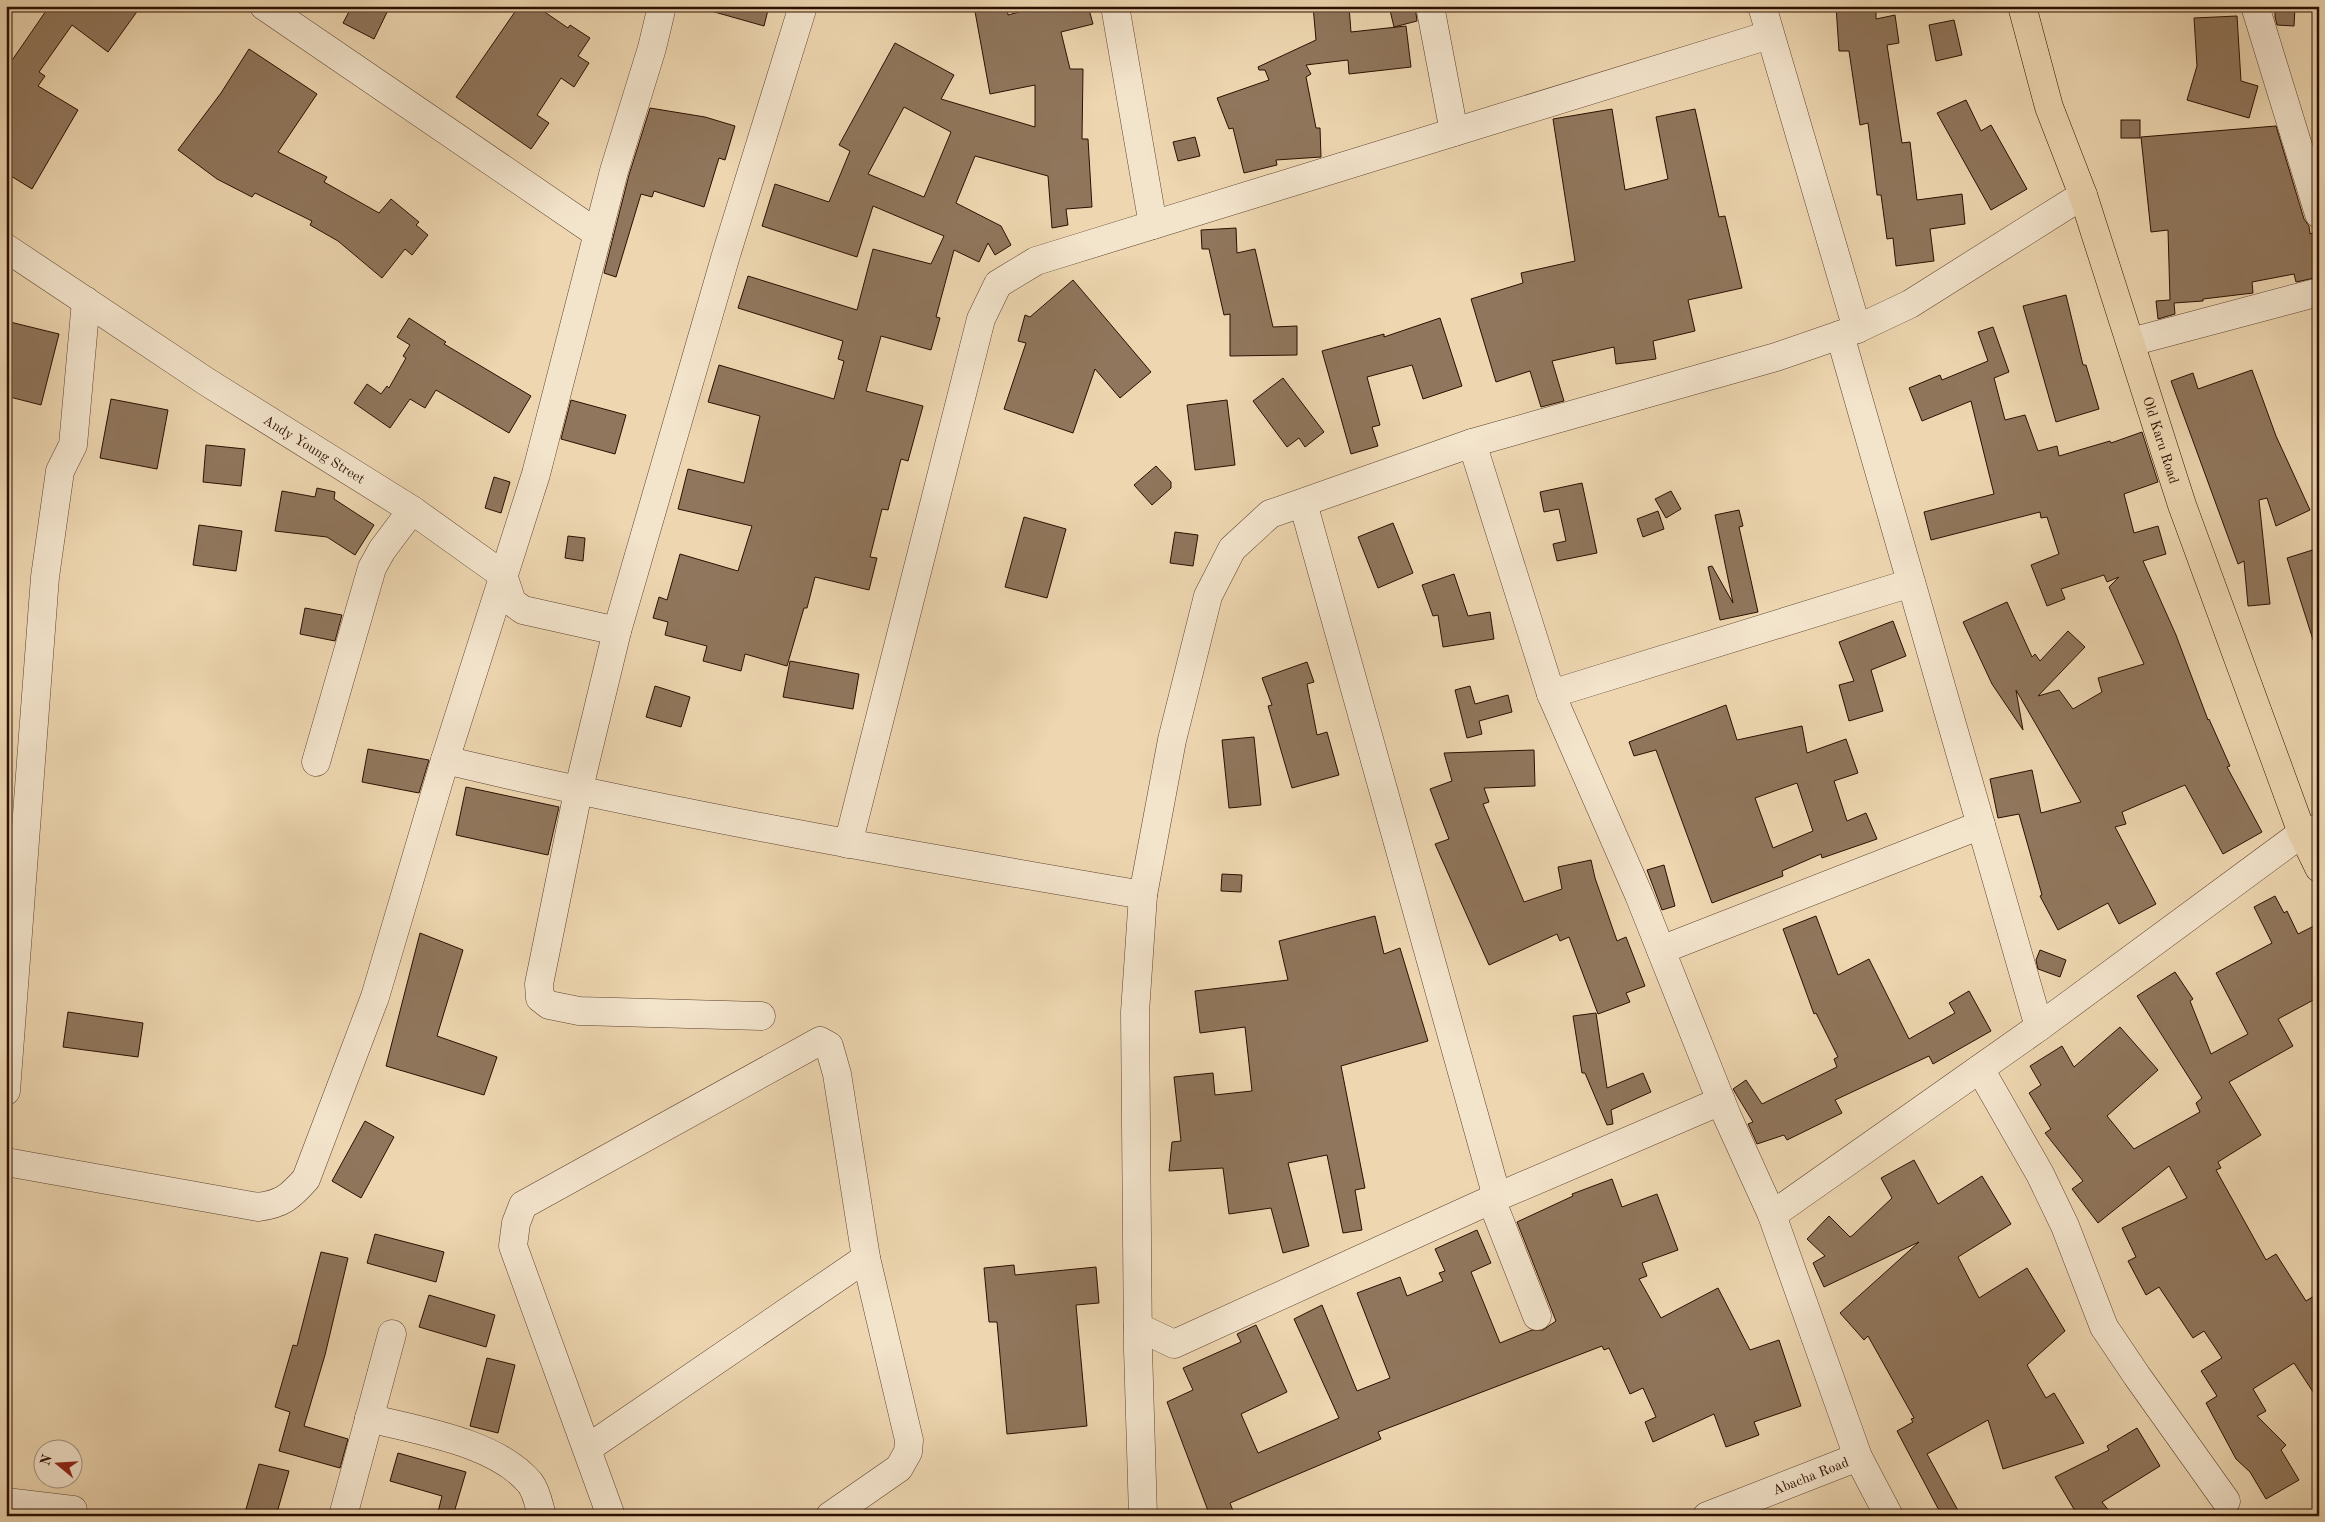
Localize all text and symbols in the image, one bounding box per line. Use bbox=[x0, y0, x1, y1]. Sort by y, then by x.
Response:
street label: Old Karu Road bbox=[2140, 395, 2181, 486]
street label: Andy Young Street bbox=[260, 413, 367, 487]
north arrow bbox=[32, 1440, 82, 1490]
text: N bbox=[38, 1453, 55, 1468]
street label: Abacha Road bbox=[1771, 1455, 1851, 1498]

